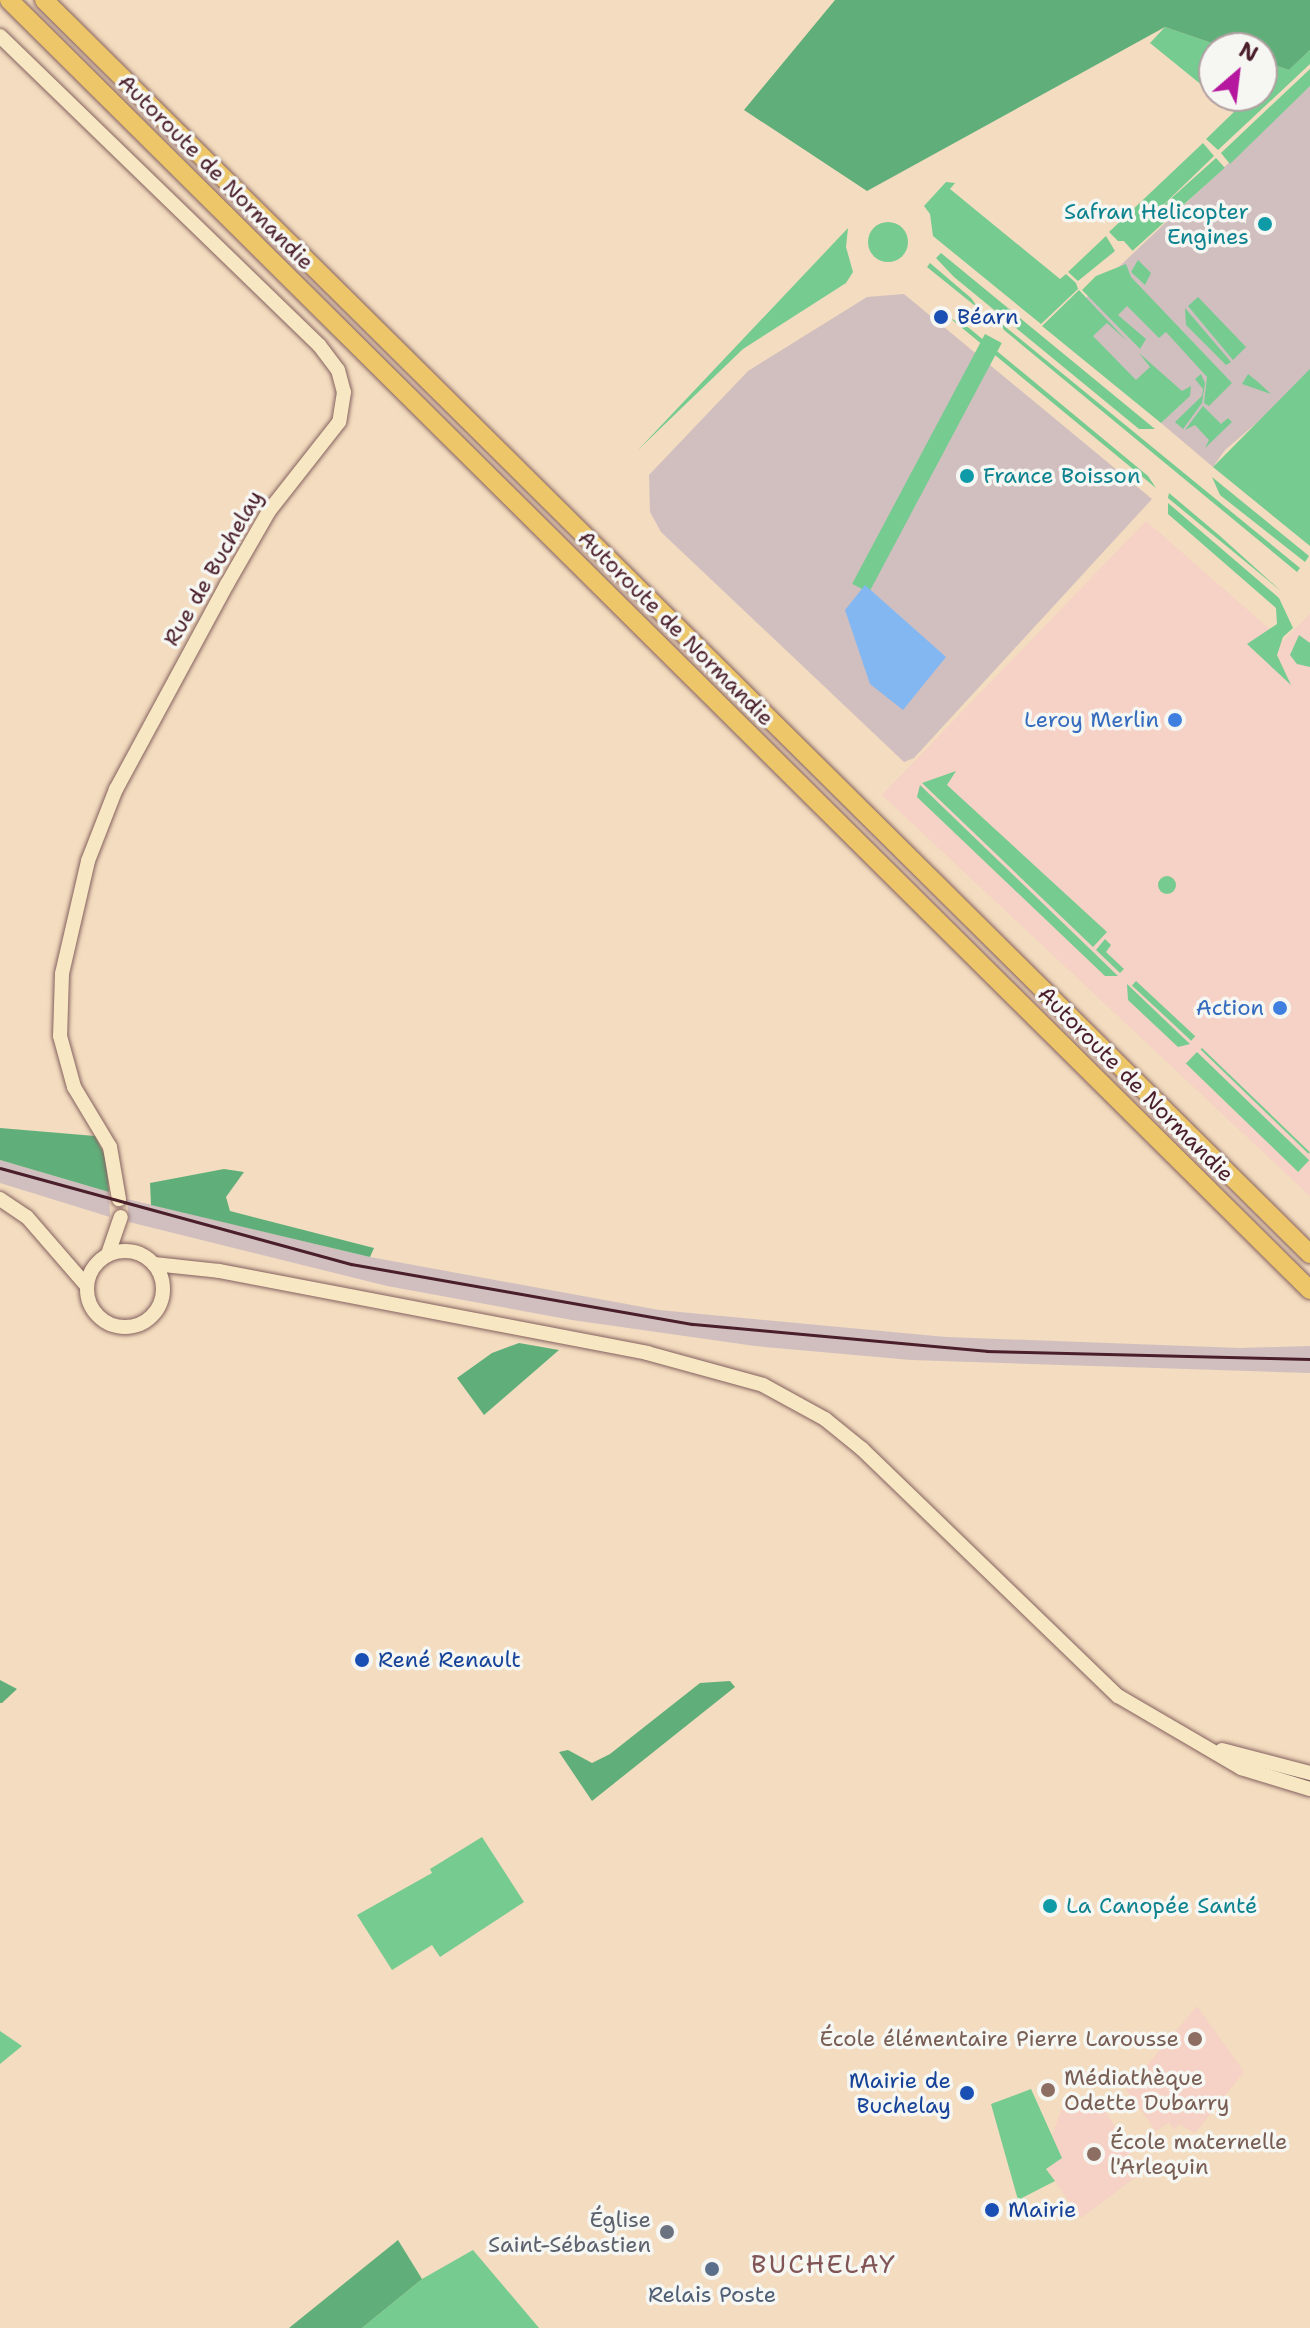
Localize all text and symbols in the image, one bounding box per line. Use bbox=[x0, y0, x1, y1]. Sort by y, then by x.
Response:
north arrow bbox=[1198, 32, 1278, 112]
text: N bbox=[1234, 35, 1263, 69]
street label: Autoroute de Normandie bbox=[113, 69, 319, 275]
place label: Safran Helicopter Engines bbox=[1064, 198, 1249, 250]
marker: Safran Helicopter Engines bbox=[1256, 215, 1274, 233]
place label: Béarn bbox=[957, 304, 1018, 330]
marker: Béarn bbox=[932, 308, 950, 326]
place label: France Boisson bbox=[983, 463, 1140, 489]
marker: France Boisson bbox=[958, 467, 976, 485]
street label: Rue de Buchelay bbox=[158, 486, 268, 650]
street label: Autoroute de Normandie bbox=[573, 525, 779, 731]
place label: Leroy Merlin bbox=[1024, 707, 1159, 733]
marker: Leroy Merlin bbox=[1166, 711, 1184, 729]
street label: Autoroute de Normandie bbox=[1033, 981, 1239, 1187]
place label: Action bbox=[1196, 995, 1264, 1021]
marker: Action bbox=[1271, 999, 1289, 1017]
place label: René Renault bbox=[378, 1647, 521, 1673]
marker: René Renault bbox=[353, 1651, 371, 1669]
place label: La Canopée Santé bbox=[1066, 1893, 1258, 1919]
marker: La Canopée Santé bbox=[1041, 1897, 1059, 1915]
place label: École élémentaire Pierre Larousse bbox=[820, 2026, 1179, 2052]
marker: École élémentaire Pierre Larousse bbox=[1186, 2030, 1204, 2048]
place label: Médiathèque Odette Dubarry bbox=[1064, 2064, 1229, 2116]
place label: Mairie de Buchelay bbox=[849, 2067, 951, 2118]
marker: Médiathèque Odette Dubarry bbox=[1039, 2081, 1057, 2099]
marker: Mairie de Buchelay bbox=[958, 2084, 976, 2102]
place label: École maternelle l'Arlequin bbox=[1110, 2128, 1288, 2180]
marker: École maternelle l'Arlequin bbox=[1085, 2145, 1103, 2163]
place label: Mairie bbox=[1008, 2197, 1076, 2223]
marker: Mairie bbox=[983, 2201, 1001, 2219]
place label: Église Saint-Sébastien bbox=[488, 2206, 651, 2258]
marker: Église Saint-Sébastien bbox=[658, 2223, 676, 2241]
district label: BUCHELAY bbox=[751, 2248, 897, 2280]
marker: Relais Poste bbox=[703, 2260, 721, 2278]
place label: Relais Poste bbox=[648, 2282, 776, 2308]

